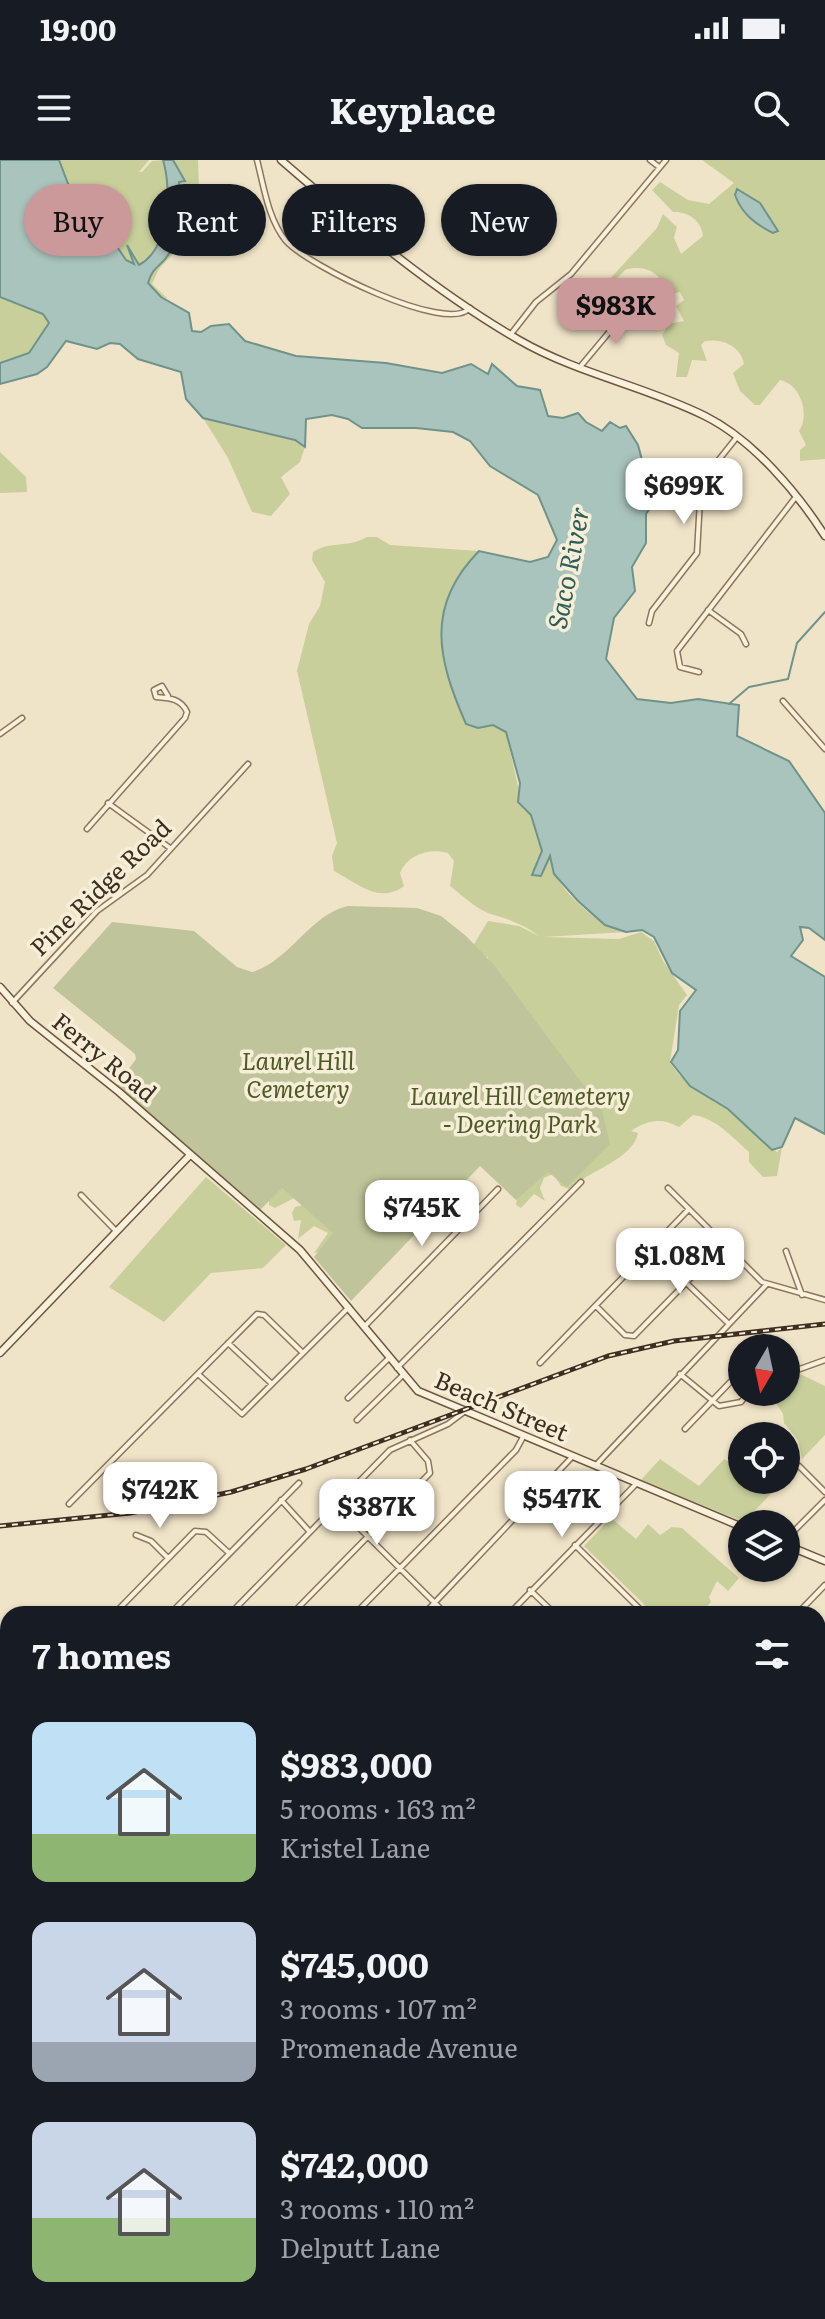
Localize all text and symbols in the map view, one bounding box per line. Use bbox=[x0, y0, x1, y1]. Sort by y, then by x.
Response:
text: 19:00 bbox=[40, 6, 117, 50]
text: Keyplace bbox=[329, 82, 496, 135]
icon: menu bbox=[32, 86, 76, 130]
icon: search bbox=[749, 86, 793, 130]
chip: Buy bbox=[24, 184, 132, 256]
chip: Rent bbox=[148, 184, 266, 256]
chip: Filters bbox=[282, 184, 425, 256]
chip: New bbox=[441, 184, 557, 256]
pin: $983K bbox=[560, 278, 672, 346]
text: $983K bbox=[576, 284, 656, 323]
pin: $699K bbox=[628, 458, 740, 526]
text: $699K bbox=[644, 464, 724, 503]
water label: Saco River bbox=[536, 503, 598, 632]
street label: Pine Ridge Road bbox=[21, 810, 178, 963]
street label: Ferry Road bbox=[46, 1003, 166, 1109]
park label: Laurel Hill Cemetery bbox=[242, 1042, 355, 1105]
park label: Laurel Hill Cemetery - Deering Park bbox=[410, 1077, 630, 1140]
pin: $745K bbox=[366, 1180, 478, 1248]
text: $745K bbox=[383, 1186, 461, 1225]
pin: $1.08M bbox=[615, 1228, 745, 1296]
text: $1.08M bbox=[634, 1234, 726, 1273]
north arrow bbox=[728, 1334, 800, 1406]
map controls bbox=[728, 1334, 800, 1582]
street label: Beach Street bbox=[430, 1361, 575, 1449]
button: locate bbox=[728, 1422, 800, 1494]
pin: $742K bbox=[104, 1462, 216, 1530]
text: $742K bbox=[121, 1468, 199, 1507]
pin: $547K bbox=[506, 1471, 618, 1539]
text: $547K bbox=[523, 1477, 601, 1516]
pin: $387K bbox=[321, 1479, 433, 1547]
text: $387K bbox=[337, 1485, 417, 1524]
button: layers bbox=[728, 1510, 800, 1582]
text: 7 homes bbox=[32, 1629, 171, 1679]
icon: filters bbox=[750, 1632, 794, 1676]
text: $983,000 bbox=[280, 1738, 433, 1788]
icon: home bbox=[96, 1754, 192, 1850]
text: 5 rooms · 163 m² bbox=[280, 1788, 476, 1827]
text: Kristel Lane bbox=[280, 1827, 430, 1866]
text: $745,000 bbox=[280, 1938, 429, 1988]
icon: home bbox=[96, 1954, 192, 2050]
text: 3 rooms · 107 m² bbox=[280, 1988, 477, 2027]
text: Promenade Avenue bbox=[280, 2027, 518, 2066]
text: $742,000 bbox=[280, 2138, 429, 2188]
icon: home bbox=[96, 2154, 192, 2250]
text: 3 rooms · 110 m² bbox=[280, 2188, 474, 2227]
text: Delputt Lane bbox=[280, 2227, 440, 2266]

